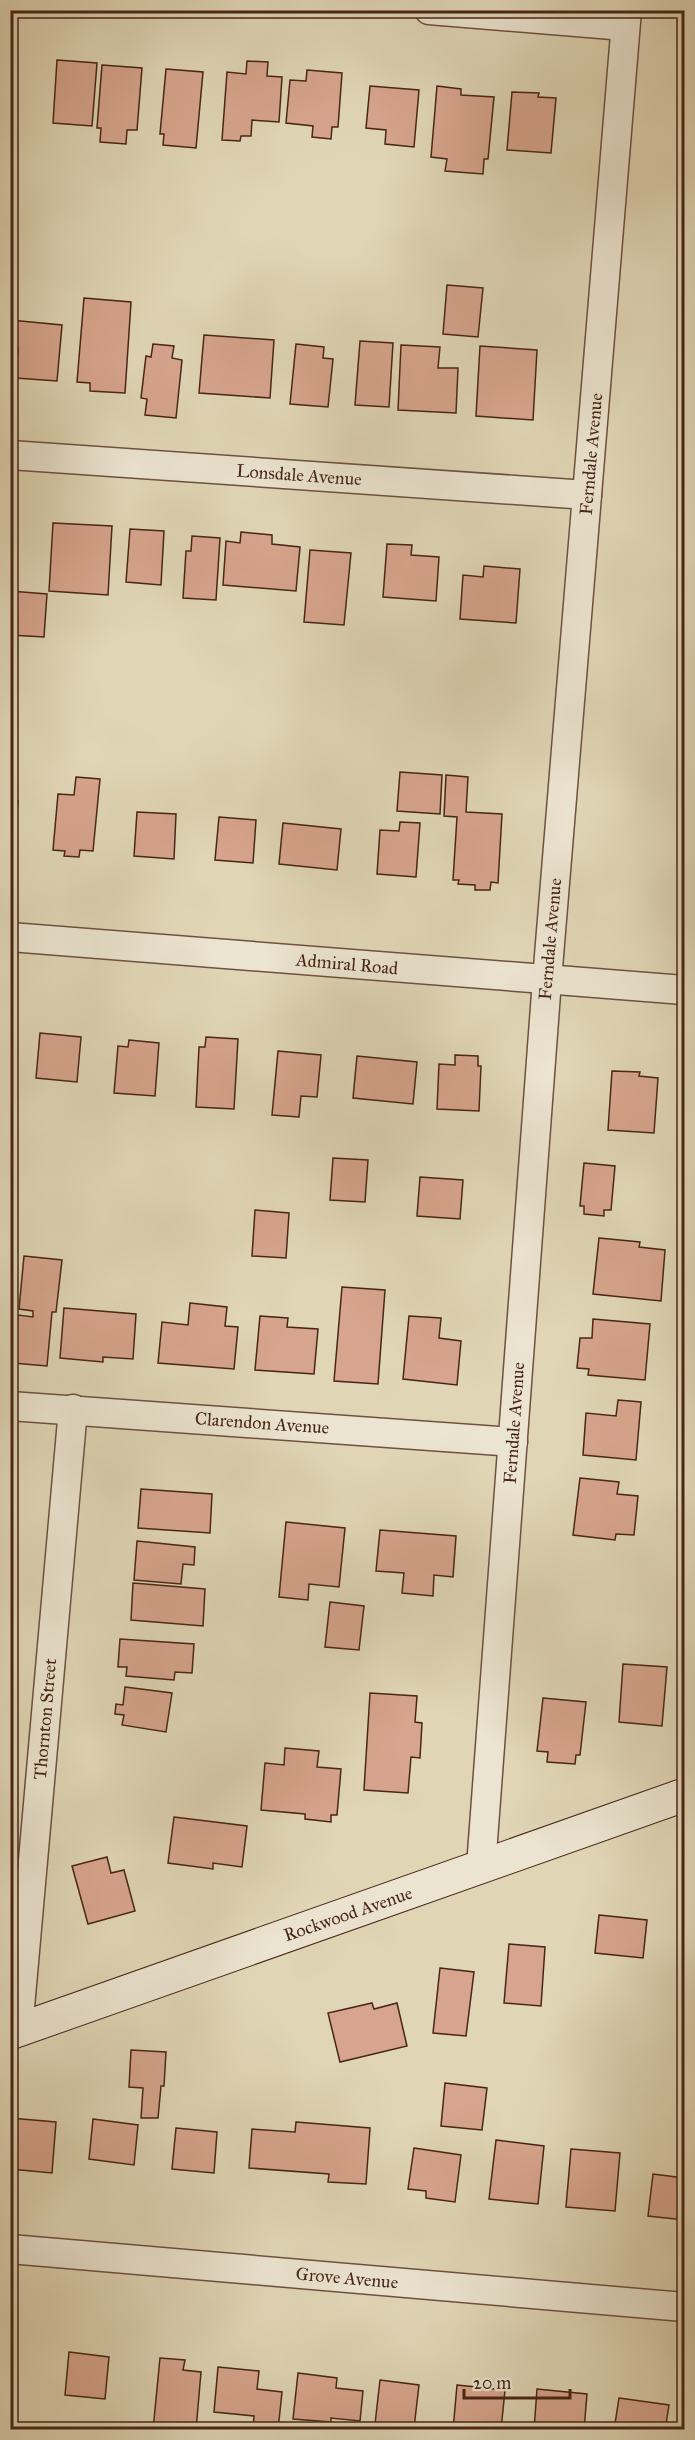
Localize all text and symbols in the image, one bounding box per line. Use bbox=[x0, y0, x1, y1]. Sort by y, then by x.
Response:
street label: Ferndale Avenue bbox=[575, 392, 607, 516]
street label: Lonsdale Avenue bbox=[236, 460, 362, 490]
street label: Ferndale Avenue bbox=[534, 877, 566, 1001]
street label: Admiral Road bbox=[294, 948, 399, 979]
street label: Ferndale Avenue bbox=[499, 1361, 529, 1485]
street label: Clarendon Avenue bbox=[194, 1407, 330, 1439]
street label: Thornton Street bbox=[29, 1657, 61, 1781]
street label: Rockwood Avenue bbox=[281, 1882, 415, 1946]
street label: Grove Avenue bbox=[295, 2263, 399, 2293]
scale bar bbox=[464, 2362, 570, 2400]
text: 20 m bbox=[473, 2372, 511, 2394]

